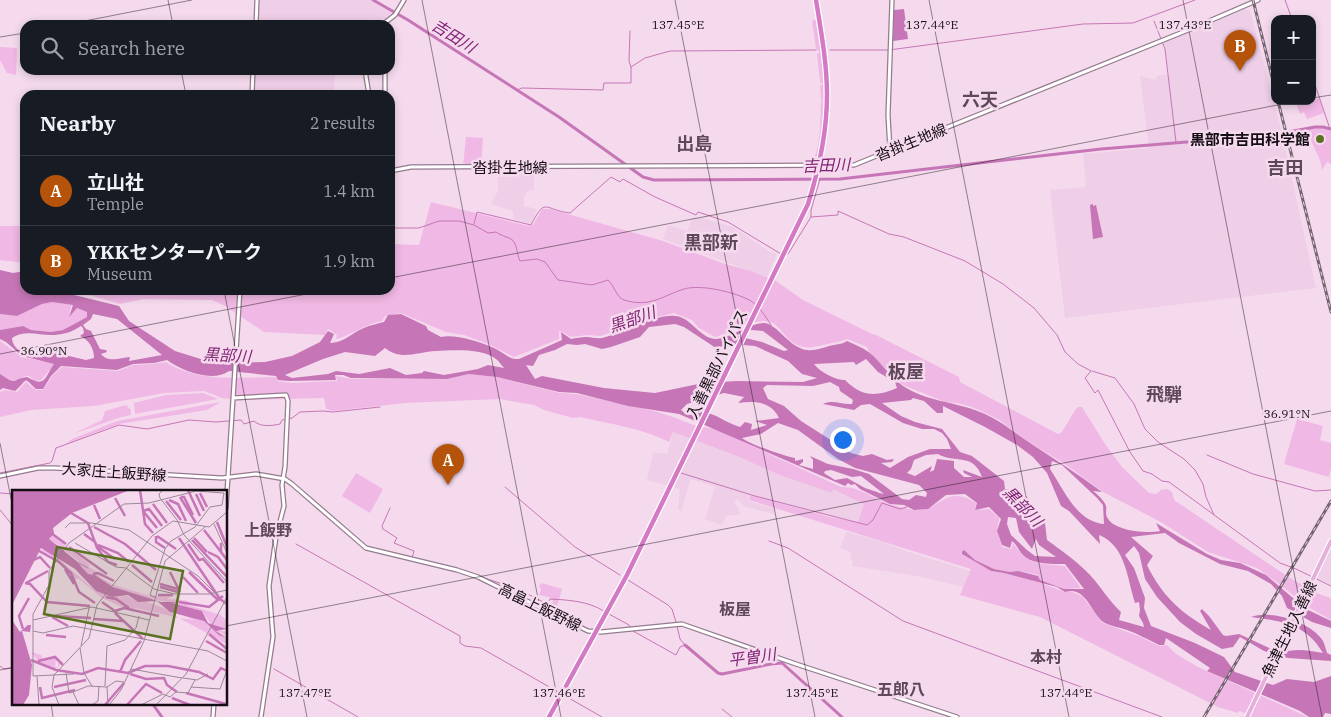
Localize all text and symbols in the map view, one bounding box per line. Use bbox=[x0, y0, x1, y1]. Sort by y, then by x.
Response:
water label: 吉田川 bbox=[428, 15, 481, 58]
map controls bbox=[1271, 15, 1316, 105]
button: + bbox=[1271, 15, 1316, 60]
text: 137.45°E bbox=[652, 17, 704, 32]
text: 137.44°E bbox=[906, 17, 958, 32]
text: 137.43°E bbox=[1159, 17, 1211, 32]
search box bbox=[20, 20, 395, 75]
pin: B bbox=[1224, 30, 1256, 71]
icon: search bbox=[38, 34, 66, 62]
text: Search here bbox=[78, 36, 185, 60]
button: − bbox=[1271, 60, 1316, 105]
district label: 六天 bbox=[962, 88, 998, 111]
text: Nearby bbox=[40, 109, 116, 137]
text: 2 results bbox=[310, 113, 375, 133]
street label: 沓掛生地線 bbox=[873, 119, 949, 165]
place label: 黒部市吉田科学館 bbox=[1190, 130, 1310, 149]
district label: 出島 bbox=[676, 132, 712, 155]
marker: 黒部市吉田科学館 bbox=[1314, 133, 1326, 145]
water label: 吉田川 bbox=[802, 154, 852, 176]
district label: 吉田 bbox=[1267, 156, 1303, 179]
street label: 沓掛生地線 bbox=[472, 158, 548, 177]
text: 立山社 bbox=[87, 170, 144, 194]
text: A bbox=[50, 181, 62, 201]
text: 1.4 km bbox=[323, 181, 375, 201]
text: Temple bbox=[87, 194, 144, 214]
district label: 黒部新 bbox=[684, 231, 738, 254]
text: YKKセンターパーク bbox=[87, 240, 262, 264]
text: B bbox=[50, 251, 62, 271]
text: 1.9 km bbox=[323, 251, 375, 271]
text: Museum bbox=[87, 264, 152, 284]
water label: 黒部川 bbox=[606, 301, 660, 336]
street label: 入善黒部バイパス bbox=[682, 306, 752, 422]
text: 36.90°N bbox=[21, 343, 67, 358]
water label: 黒部川 bbox=[203, 344, 253, 366]
district label: 板屋 bbox=[888, 360, 924, 383]
district label: 飛騨 bbox=[1146, 383, 1182, 406]
text: 36.91°N bbox=[1264, 406, 1310, 421]
your location bbox=[830, 427, 856, 453]
pin: A bbox=[432, 444, 464, 485]
street label: 大家庄上飯野線 bbox=[61, 459, 167, 485]
water label: 黒部川 bbox=[999, 482, 1048, 532]
inset map bbox=[12, 490, 228, 704]
district label: 上飯野 bbox=[244, 520, 292, 540]
street label: 魚津生地入善線 bbox=[1257, 578, 1321, 680]
street label: 高畠上飯野線 bbox=[495, 579, 585, 635]
district label: 板屋 bbox=[719, 599, 751, 619]
water label: 平曽川 bbox=[727, 643, 779, 670]
district label: 本村 bbox=[1030, 647, 1062, 667]
district label: 五郎八 bbox=[877, 679, 925, 699]
text: 137.47°E bbox=[279, 685, 331, 700]
text: 137.46°E bbox=[533, 685, 585, 700]
text: 137.45°E bbox=[786, 685, 838, 700]
text: 137.44°E bbox=[1040, 685, 1092, 700]

